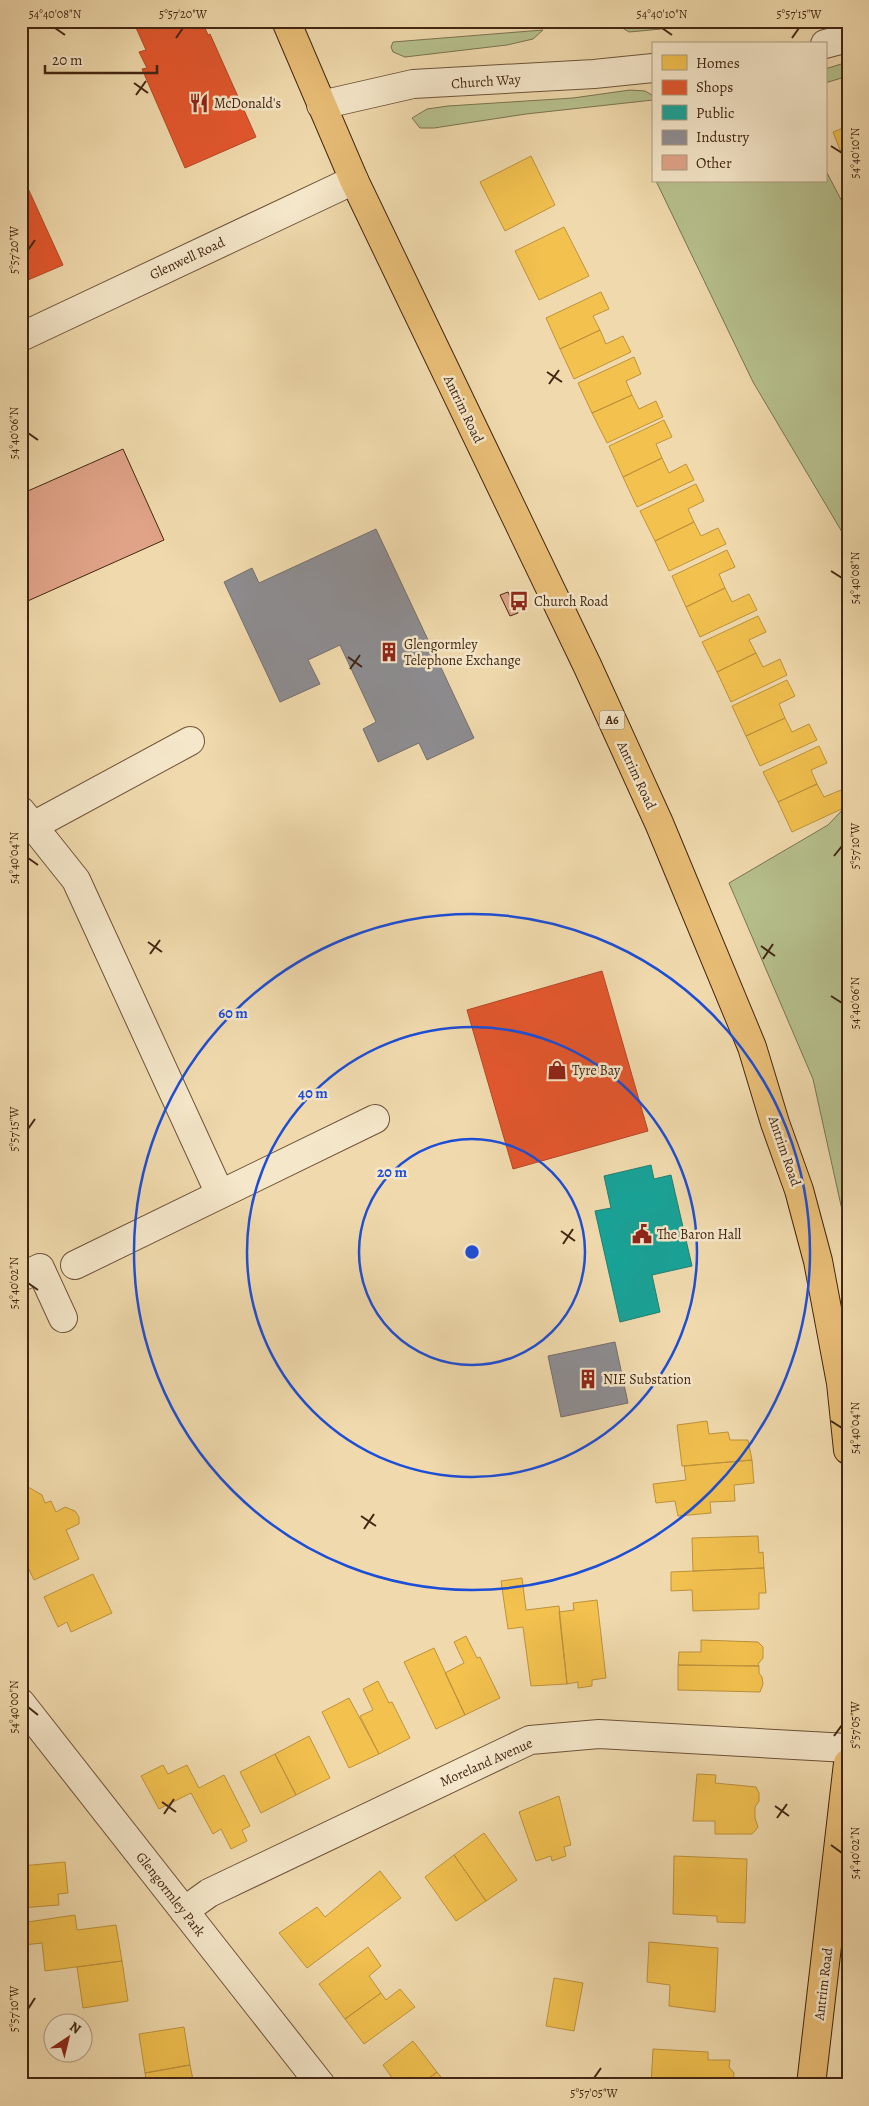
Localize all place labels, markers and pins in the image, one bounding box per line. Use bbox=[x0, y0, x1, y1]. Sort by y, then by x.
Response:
restaurant icon: McDonald's bbox=[188, 92, 210, 114]
place label: McDonald's bbox=[214, 94, 281, 113]
bus stop icon: Church Road bbox=[508, 590, 530, 612]
place label: Church Road bbox=[534, 592, 609, 611]
place label: Glengormley Telephone Exchange bbox=[404, 635, 521, 670]
building icon: Glengormley Telephone Exchange bbox=[378, 641, 400, 663]
shop icon: Tyre Bay bbox=[546, 1059, 568, 1081]
place label: Tyre Bay bbox=[572, 1061, 621, 1080]
public building icon: The Baron Hall bbox=[631, 1223, 653, 1245]
place label: The Baron Hall bbox=[657, 1225, 742, 1244]
centre of rings bbox=[463, 1243, 481, 1261]
building icon: NIE Substation bbox=[577, 1368, 599, 1390]
place label: NIE Substation bbox=[603, 1370, 692, 1389]

